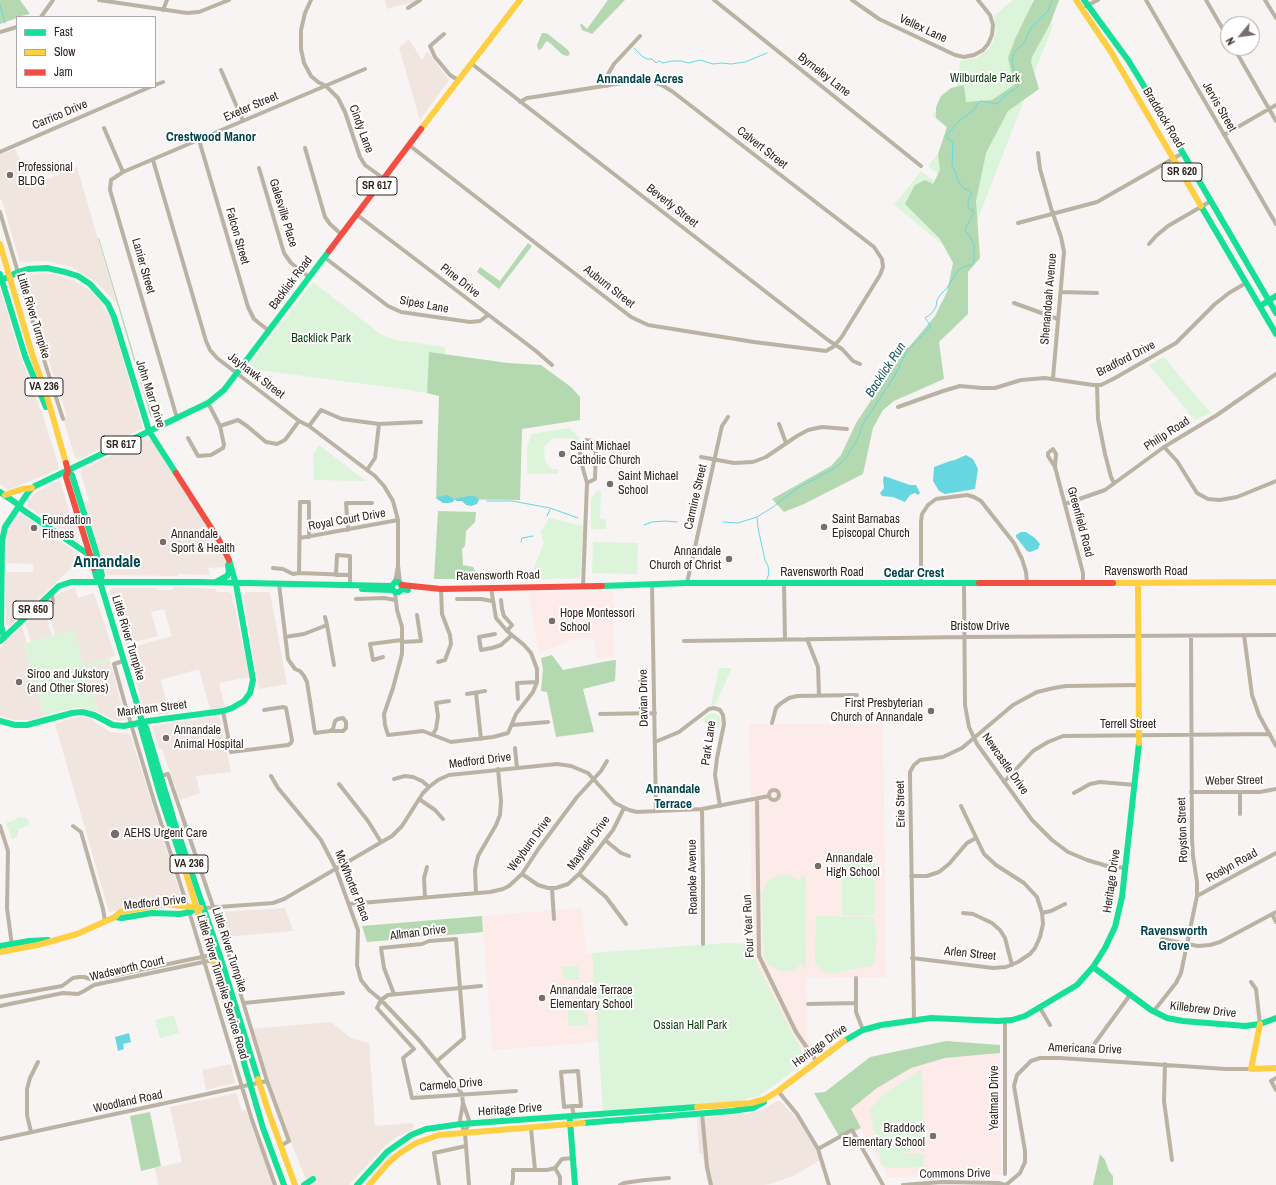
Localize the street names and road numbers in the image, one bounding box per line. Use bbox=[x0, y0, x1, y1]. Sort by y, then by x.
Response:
street label: Vellex Lane bbox=[897, 12, 949, 46]
street label: Byrneley Lane bbox=[795, 50, 853, 100]
street label: Jervis Street bbox=[1199, 79, 1239, 135]
street label: Braddock Road bbox=[1139, 85, 1187, 151]
street label: Exeter Street bbox=[222, 89, 280, 125]
street label: Carrico Drive bbox=[30, 97, 90, 133]
street label: Cindy Lane bbox=[346, 103, 376, 155]
street label: Calvert Street bbox=[734, 124, 790, 172]
road number: SR 620 bbox=[1162, 163, 1202, 181]
street label: Galesville Place bbox=[266, 177, 300, 249]
road number: SR 617 bbox=[357, 177, 397, 195]
street label: Beverly Street bbox=[643, 181, 701, 231]
street label: Falcon Street bbox=[222, 206, 252, 266]
street label: Lanier Street bbox=[128, 237, 158, 295]
street label: Shenandoah Avenue bbox=[1038, 253, 1060, 345]
street label: Backlick Road bbox=[266, 254, 316, 312]
street label: Pine Drive bbox=[437, 261, 483, 301]
street label: Auburn Street bbox=[581, 263, 637, 311]
street label: Little River Turnpike bbox=[13, 272, 53, 360]
street label: Sipes Lane bbox=[398, 293, 450, 317]
street label: Bradford Drive bbox=[1094, 338, 1158, 380]
street label: Jayhawk Street bbox=[225, 350, 287, 402]
street label: John Marr Drive bbox=[132, 358, 168, 430]
road number: VA 236 bbox=[25, 378, 63, 396]
street label: Philip Road bbox=[1142, 414, 1192, 454]
road number: SR 617 bbox=[101, 436, 141, 454]
street label: Carmine Street bbox=[681, 463, 711, 531]
street label: Greenfield Road bbox=[1064, 485, 1096, 559]
street label: Royal Court Drive bbox=[307, 506, 387, 534]
street label: Ravensworth Road bbox=[1104, 565, 1188, 579]
street label: Ravensworth Road bbox=[780, 566, 864, 580]
street label: Ravensworth Road bbox=[456, 568, 540, 584]
street label: Little River Turnpike bbox=[108, 594, 148, 682]
road number: SR 650 bbox=[13, 601, 53, 619]
street label: Bristow Drive bbox=[950, 620, 1010, 634]
street label: Davian Drive bbox=[636, 669, 652, 727]
street label: Markham Street bbox=[116, 698, 188, 720]
street label: Terrell Street bbox=[1100, 718, 1156, 732]
street label: Park Lane bbox=[699, 720, 719, 766]
street label: Newcastle Drive bbox=[979, 731, 1031, 797]
street label: Medford Drive bbox=[448, 750, 512, 772]
street label: Weber Street bbox=[1205, 773, 1263, 789]
street label: Erie Street bbox=[893, 780, 909, 828]
street label: Royston Street bbox=[1175, 797, 1191, 863]
street label: Weyburn Drive bbox=[505, 813, 555, 875]
street label: Mayfield Drive bbox=[565, 813, 613, 873]
street label: Roanoke Avenue bbox=[685, 839, 701, 915]
street label: Roslyn Road bbox=[1204, 846, 1260, 886]
street label: McWhorter Place bbox=[331, 848, 373, 924]
street label: Heritage Drive bbox=[1100, 848, 1124, 914]
road number: VA 236 bbox=[170, 855, 208, 873]
street label: Medford Drive bbox=[123, 893, 187, 913]
street label: Four Year Run bbox=[740, 894, 758, 958]
street label: Little River Turnpike bbox=[209, 906, 249, 994]
street label: Little River Turnpike Service Road bbox=[193, 913, 251, 1061]
street label: Allman Drive bbox=[389, 922, 447, 944]
street label: Arlen Street bbox=[943, 944, 997, 964]
street label: Wadsworth Court bbox=[89, 953, 165, 985]
street label: Killebrew Drive bbox=[1169, 999, 1237, 1021]
street label: Heritage Drive bbox=[790, 1021, 850, 1071]
street label: Americana Drive bbox=[1048, 1041, 1122, 1057]
street label: Yeatman Drive bbox=[988, 1066, 1002, 1130]
street label: Carmelo Drive bbox=[419, 1075, 483, 1095]
street label: Woodland Road bbox=[92, 1088, 164, 1116]
street label: Heritage Drive bbox=[478, 1101, 542, 1119]
street label: Commons Drive bbox=[919, 1166, 991, 1182]

